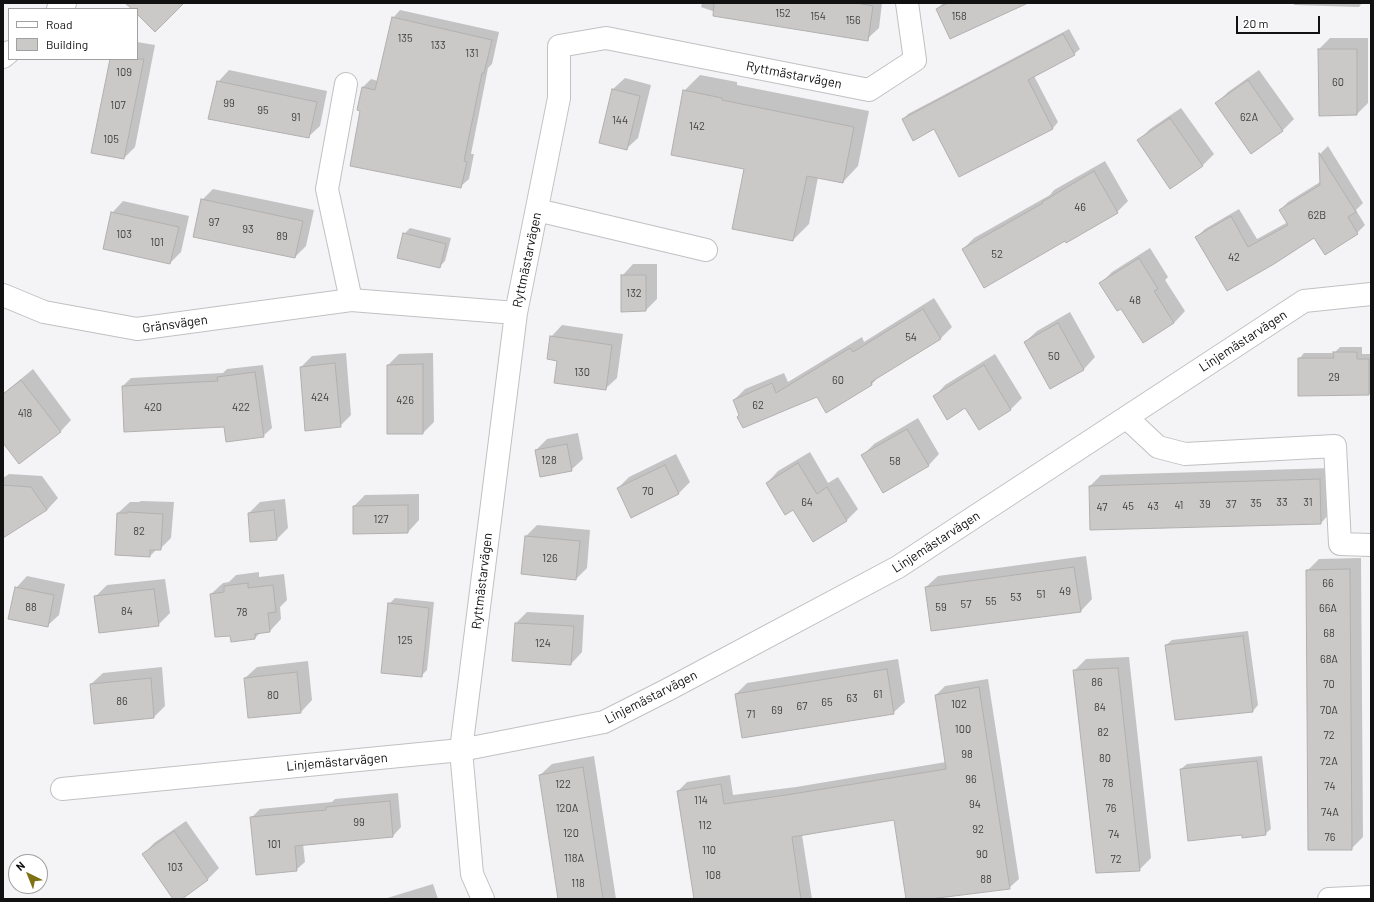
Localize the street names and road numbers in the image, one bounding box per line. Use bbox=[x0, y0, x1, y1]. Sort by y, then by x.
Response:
street label: Ryttmästarvägen bbox=[745, 58, 843, 92]
street label: Ryttmästarvägen bbox=[509, 211, 545, 309]
street label: Linjemästarvägen bbox=[1196, 307, 1290, 375]
street label: Gränsvägen bbox=[141, 312, 209, 336]
street label: Linjemästarvägen bbox=[889, 508, 983, 576]
street label: Ryttmästarvägen bbox=[468, 532, 496, 630]
street label: Linjemästarvägen bbox=[602, 667, 700, 727]
street label: Linjemästarvägen bbox=[286, 750, 388, 774]

